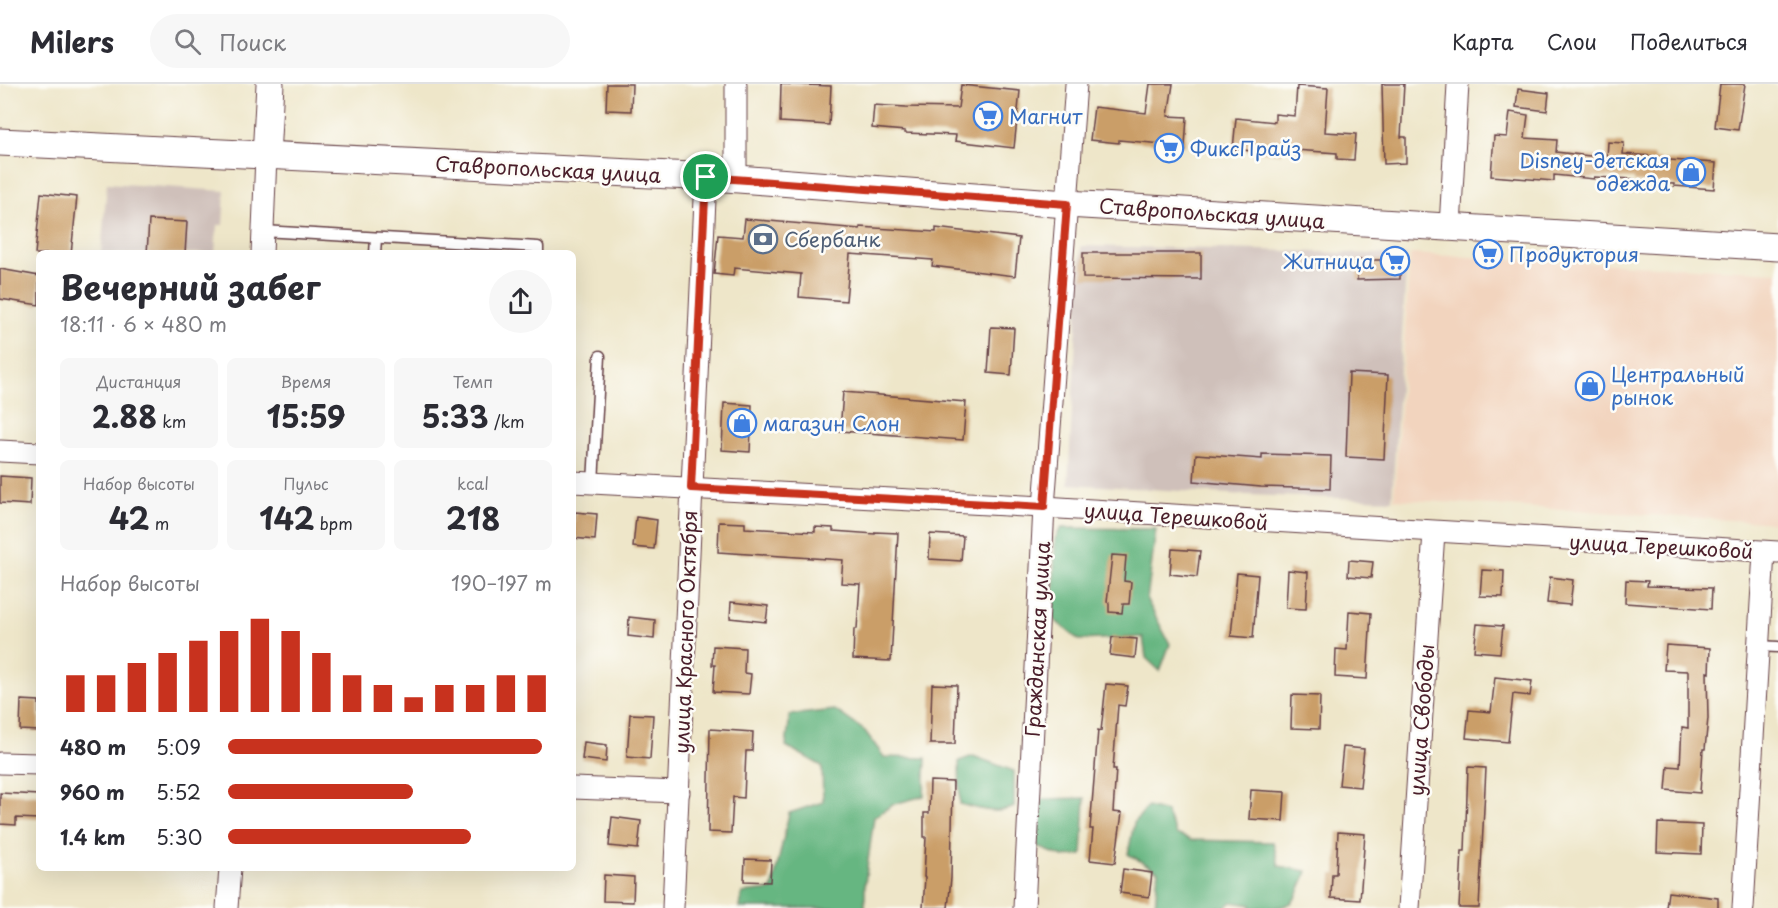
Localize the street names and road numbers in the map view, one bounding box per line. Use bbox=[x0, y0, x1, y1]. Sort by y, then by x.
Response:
street label: Ставропольская улица bbox=[434, 148, 662, 190]
street label: Ставропольская улица bbox=[1098, 190, 1326, 236]
street label: улица Терешковой bbox=[1083, 495, 1269, 537]
street label: улица Красного Октября bbox=[666, 510, 704, 754]
street label: улица Терешковой bbox=[1568, 526, 1754, 566]
street label: Гражданская улица bbox=[1017, 540, 1057, 737]
street label: улица Свободы bbox=[1401, 643, 1441, 797]

